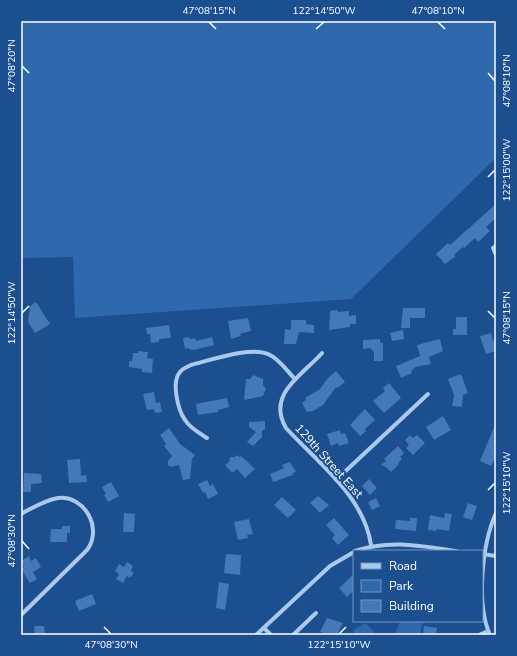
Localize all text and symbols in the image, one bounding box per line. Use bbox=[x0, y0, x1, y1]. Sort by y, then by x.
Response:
text: 47°08'15"N bbox=[182, 4, 236, 18]
text: 122°14'50"W bbox=[293, 4, 355, 18]
text: 47°08'10"N bbox=[411, 4, 465, 18]
text: 47°08'20"N bbox=[5, 39, 19, 93]
text: 47°08'10"N bbox=[500, 54, 514, 108]
text: 122°15'00"W bbox=[500, 139, 514, 201]
text: 122°14'50"W bbox=[5, 282, 19, 344]
text: 47°08'15"N bbox=[500, 291, 514, 345]
street label: 129th Street East bbox=[291, 420, 367, 502]
text: 122°15'10"W bbox=[500, 452, 514, 514]
text: 47°08'30"N bbox=[5, 514, 19, 568]
legend bbox=[353, 550, 483, 622]
text: Road bbox=[389, 558, 417, 574]
text: Park bbox=[389, 578, 414, 594]
text: Building bbox=[389, 598, 434, 614]
text: 47°08'30"N bbox=[84, 638, 138, 652]
text: 122°15'10"W bbox=[308, 638, 370, 652]

